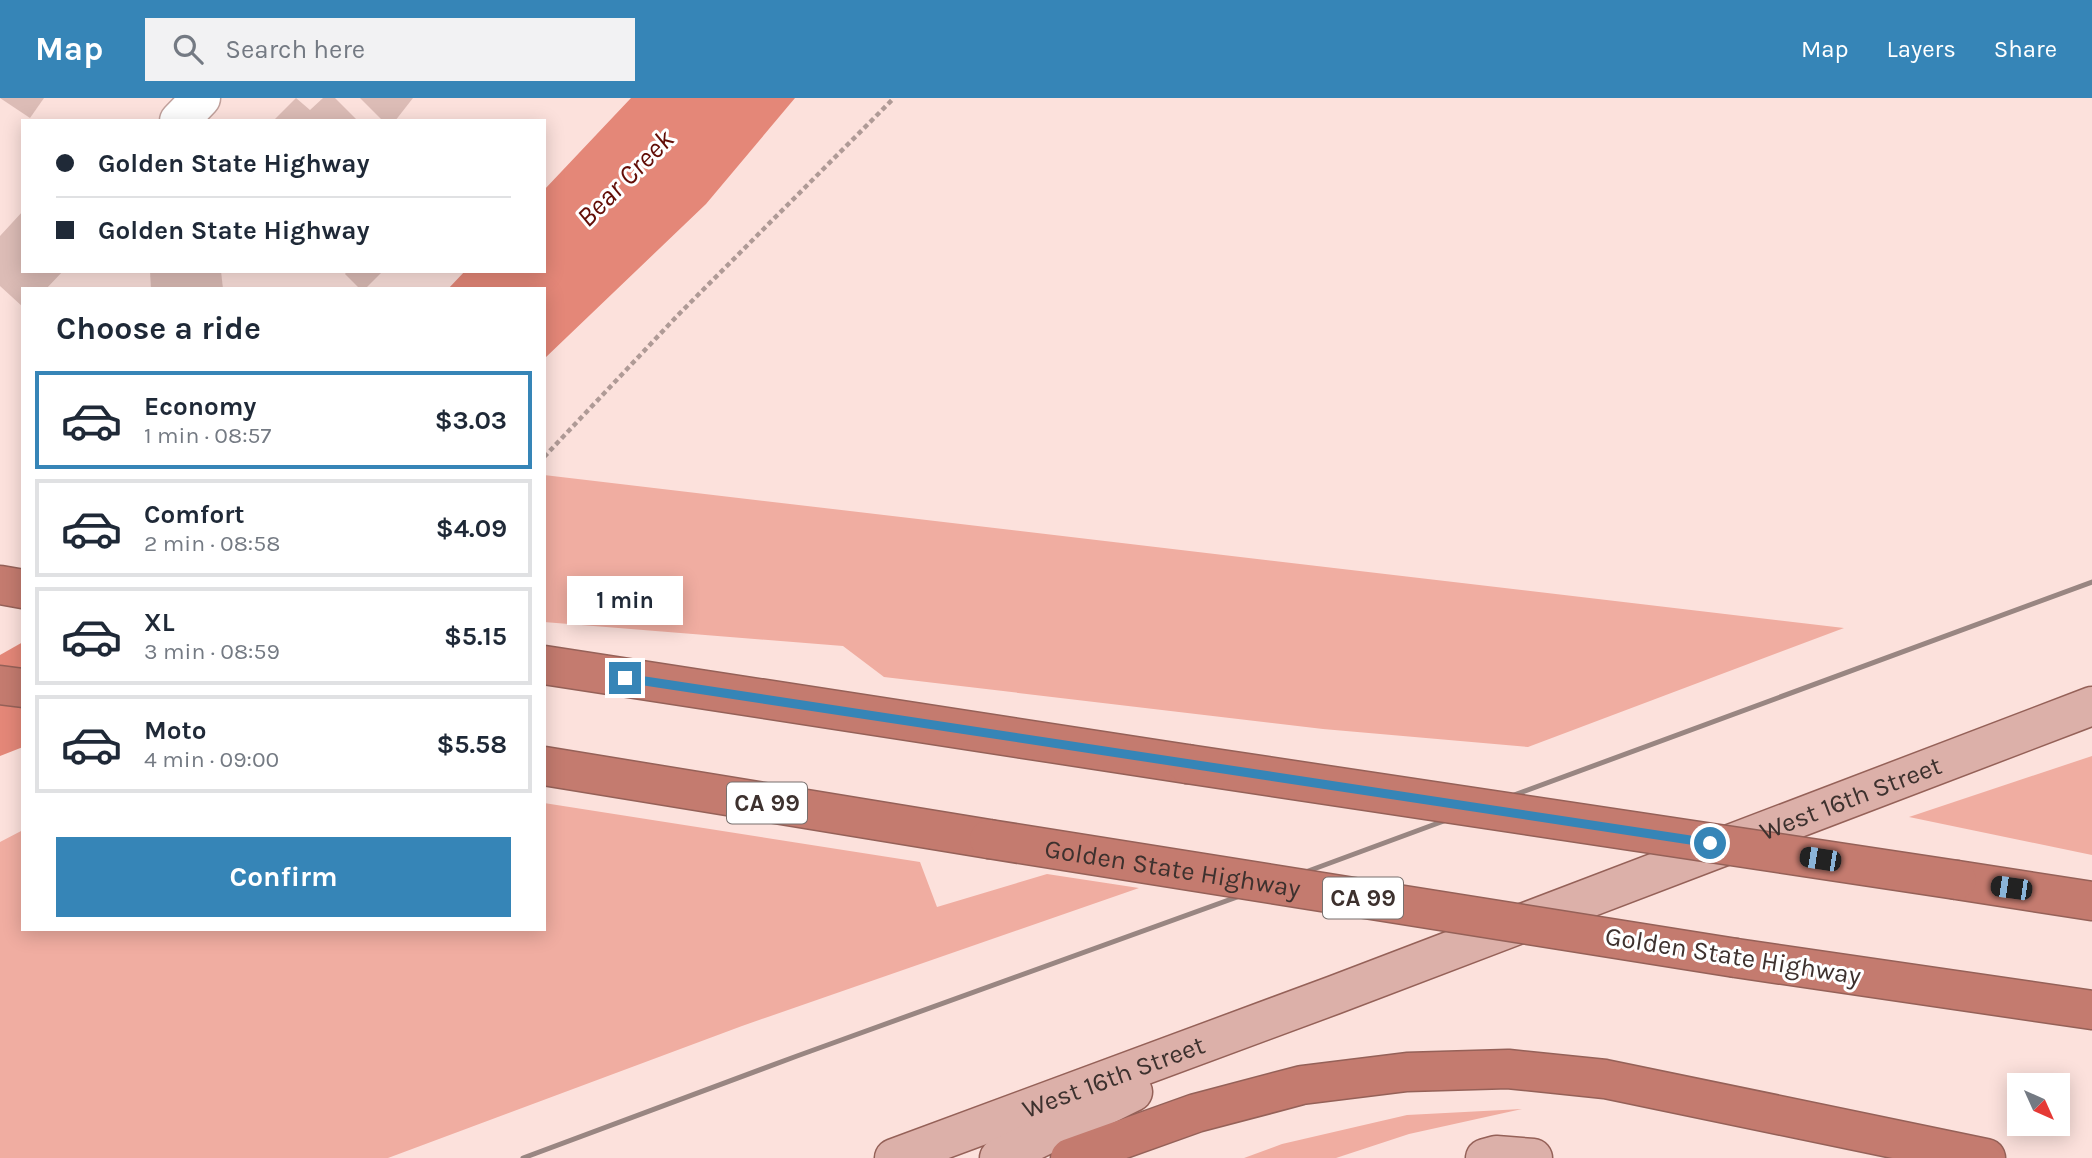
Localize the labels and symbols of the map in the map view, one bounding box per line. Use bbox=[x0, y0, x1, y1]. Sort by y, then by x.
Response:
water label: Bear Creek bbox=[570, 122, 681, 233]
callout: 1 min bbox=[567, 576, 683, 626]
route end bbox=[609, 662, 641, 694]
street label: West 16th Street bbox=[1755, 749, 1946, 847]
road number: CA 99 bbox=[727, 782, 807, 824]
route start bbox=[1694, 827, 1726, 859]
street label: Golden State Highway bbox=[1042, 833, 1303, 904]
car bbox=[1798, 845, 1843, 873]
car bbox=[1989, 875, 2034, 901]
road number: CA 99 bbox=[1323, 878, 1403, 918]
street label: Golden State Highway bbox=[1603, 920, 1863, 992]
street label: West 16th Street bbox=[1018, 1029, 1209, 1125]
north arrow bbox=[2007, 1073, 2070, 1136]

